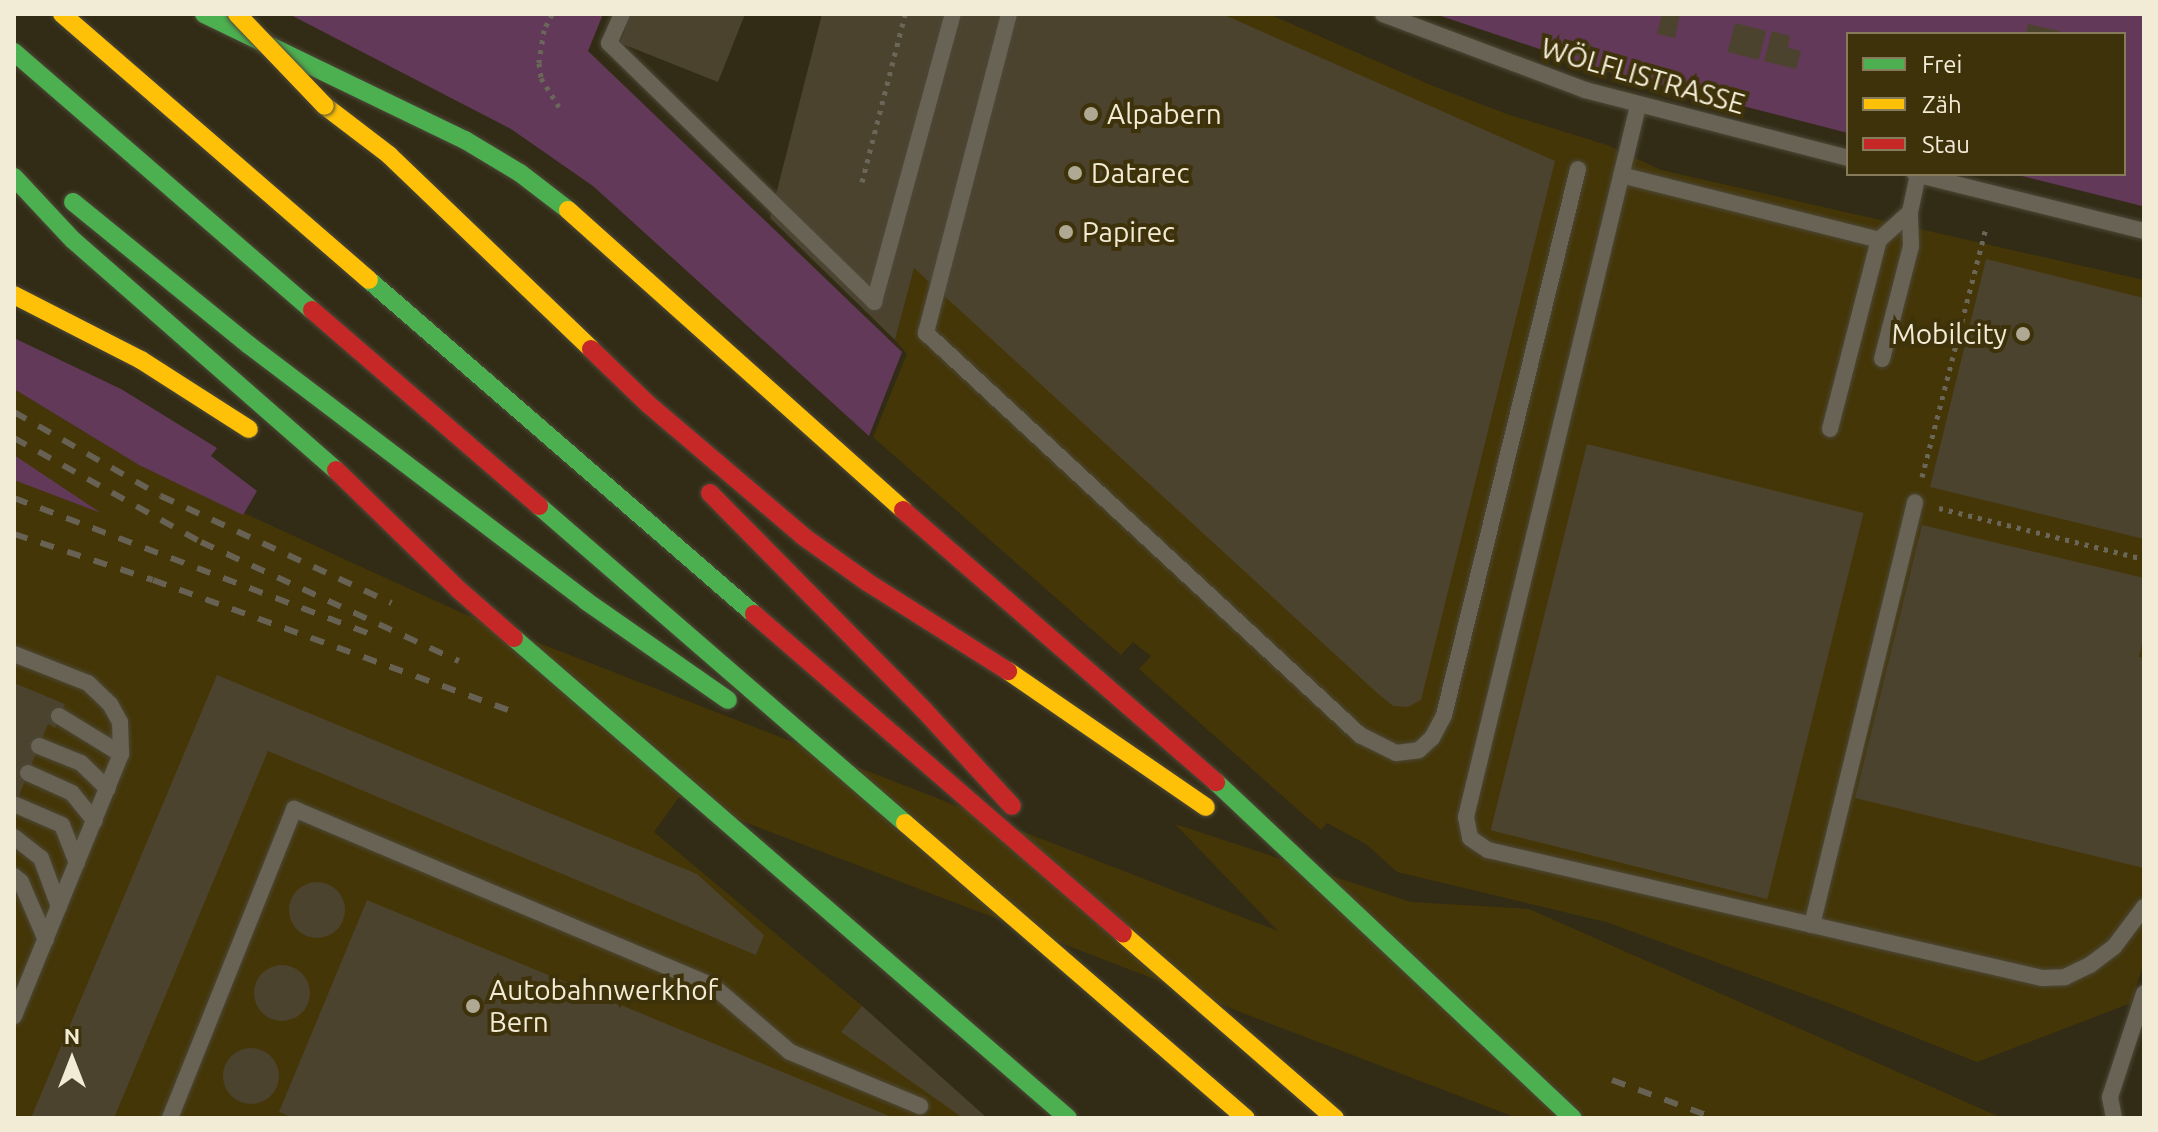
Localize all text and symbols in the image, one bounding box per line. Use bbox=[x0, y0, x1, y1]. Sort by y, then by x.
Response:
street label: WÖLFLISTRASSE bbox=[1537, 31, 1749, 121]
legend bbox=[1846, 32, 2126, 176]
text: Frei bbox=[1922, 51, 1962, 78]
text: Zäh bbox=[1922, 91, 1962, 118]
place label: Alpabern bbox=[1107, 97, 1222, 131]
marker: Alpabern bbox=[1082, 105, 1100, 123]
text: Stau bbox=[1922, 131, 1970, 158]
place label: Datarec bbox=[1091, 156, 1190, 190]
marker: Datarec bbox=[1066, 164, 1084, 182]
place label: Papirec bbox=[1082, 215, 1175, 249]
marker: Papirec bbox=[1057, 223, 1075, 241]
place label: Mobilcity bbox=[1891, 317, 2007, 351]
marker: Mobilcity bbox=[2014, 325, 2032, 343]
place label: Autobahnwerkhof Bern bbox=[489, 973, 718, 1039]
marker: Autobahnwerkhof Bern bbox=[464, 997, 482, 1015]
north arrow bbox=[32, 1020, 112, 1100]
text: N bbox=[64, 1023, 80, 1048]

